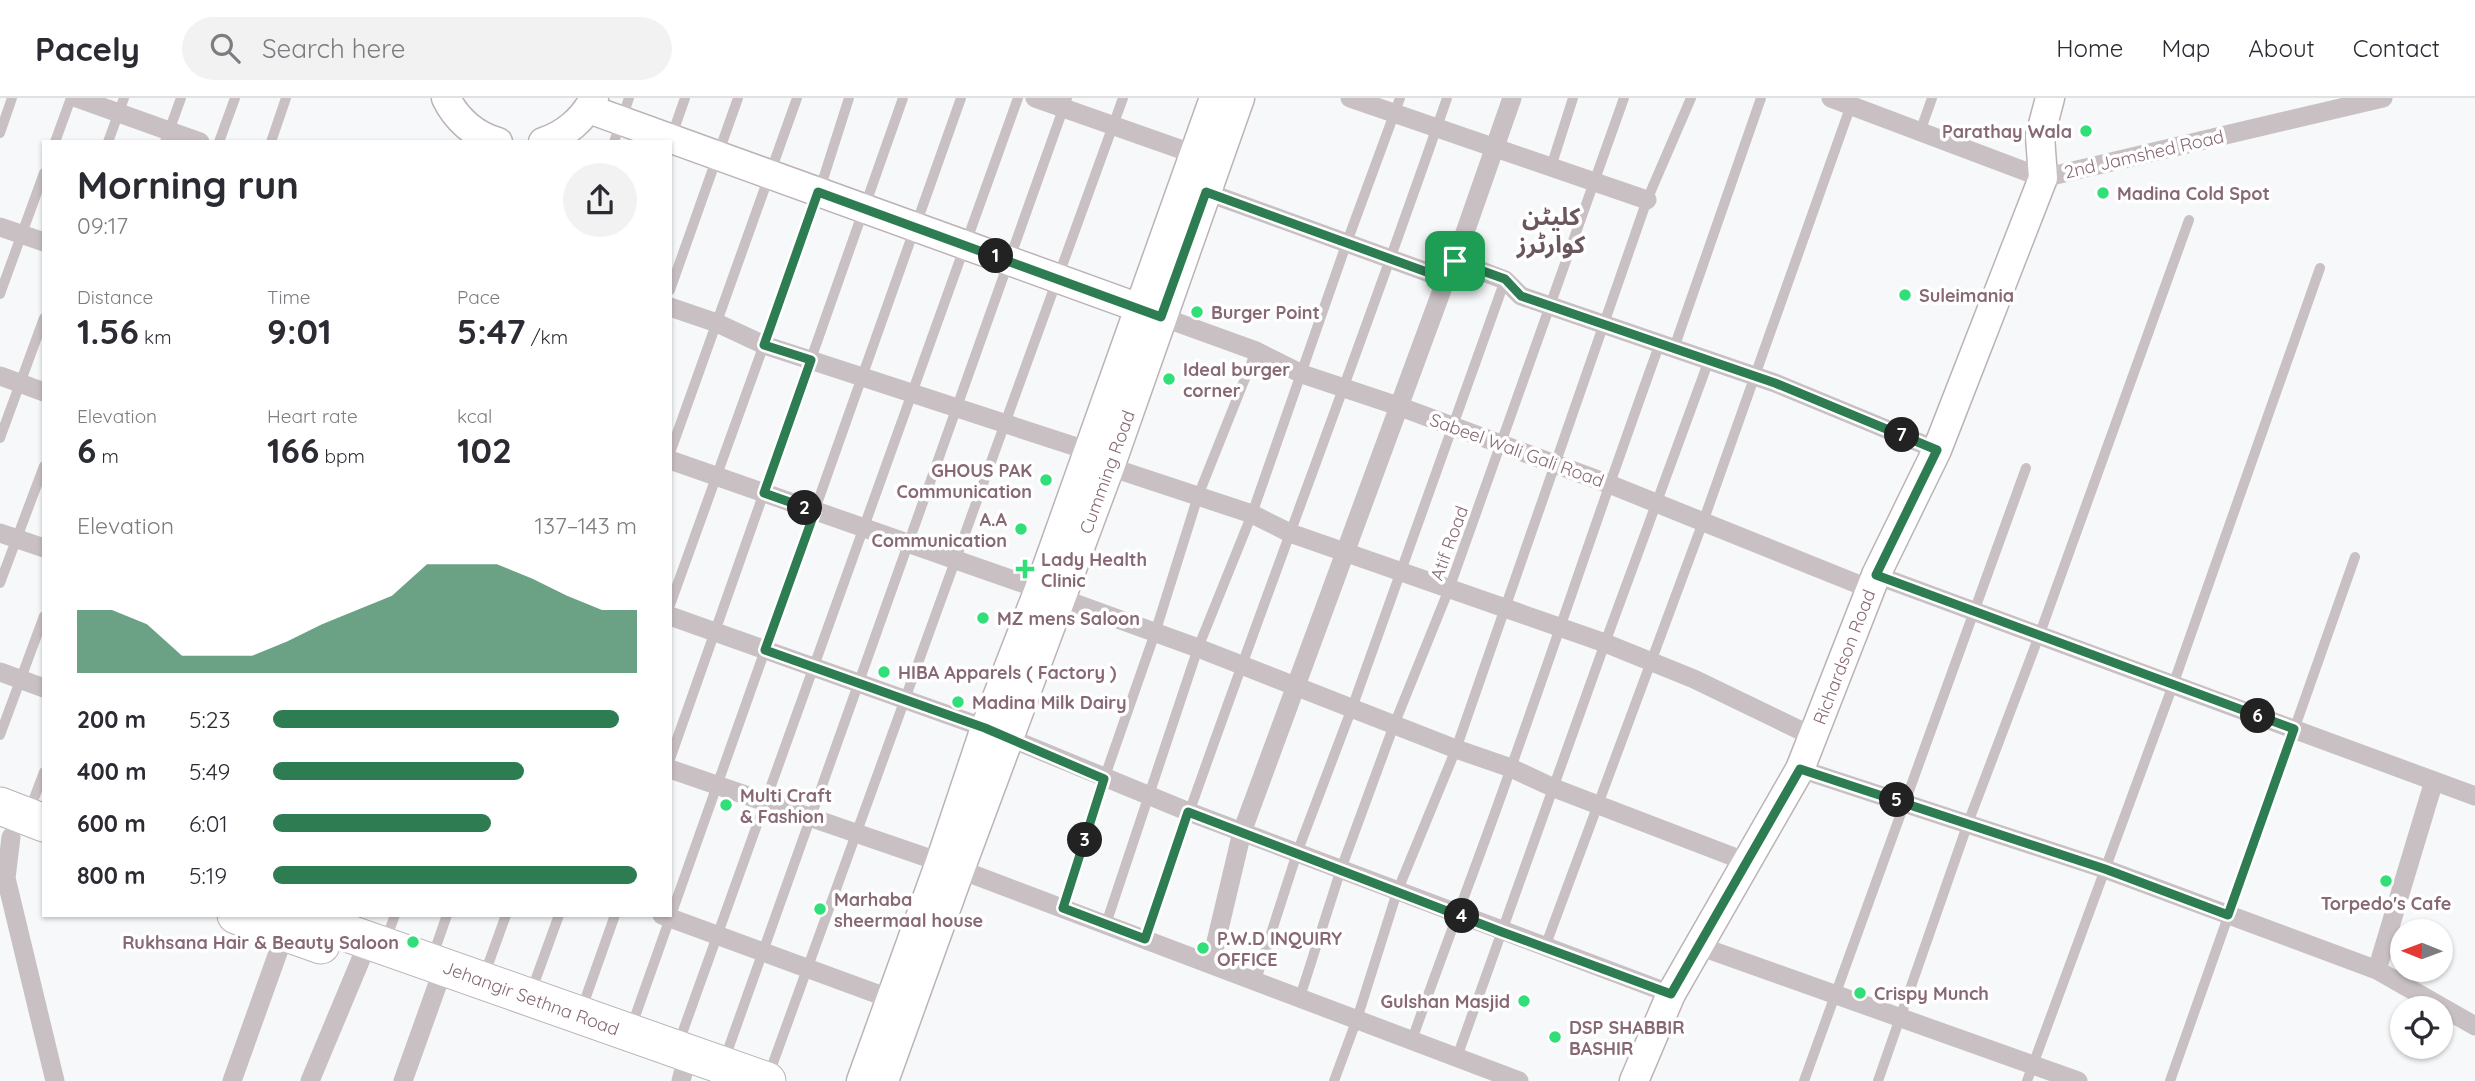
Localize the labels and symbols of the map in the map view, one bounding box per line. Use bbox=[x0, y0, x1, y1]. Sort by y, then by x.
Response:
place label: Parathay Wala bbox=[1942, 120, 2072, 143]
marker: Parathay Wala bbox=[2078, 123, 2094, 139]
street label: 2nd Jamshed Road bbox=[2062, 124, 2226, 184]
place label: Madina Cold Spot bbox=[2117, 182, 2270, 205]
marker: Madina Cold Spot bbox=[2095, 185, 2111, 201]
district label: کلیٹن کوارٹرز bbox=[1516, 201, 1586, 259]
pin bbox=[1425, 231, 1485, 291]
pin: 1 bbox=[978, 238, 1014, 274]
place label: Suleimania bbox=[1919, 284, 2014, 307]
marker: Suleimania bbox=[1897, 287, 1913, 303]
place label: Burger Point bbox=[1211, 301, 1320, 324]
marker: Burger Point bbox=[1189, 304, 1205, 320]
place label: Ideal burger corner bbox=[1183, 358, 1290, 402]
marker: Ideal burger corner bbox=[1161, 371, 1177, 387]
street label: Cumming Road bbox=[1074, 407, 1140, 537]
street label: Sabeel Wali Gali Road bbox=[1427, 408, 1607, 492]
pin: 7 bbox=[1884, 418, 1920, 452]
place label: GHOUS PAK Communication bbox=[897, 459, 1032, 503]
marker: GHOUS PAK Communication bbox=[1038, 472, 1054, 488]
pin: 2 bbox=[788, 490, 822, 526]
street label: Atif Road bbox=[1425, 503, 1473, 583]
place label: A.A Communication bbox=[872, 508, 1007, 552]
marker: A.A Communication bbox=[1013, 521, 1029, 537]
place label: Lady Health Clinic bbox=[1041, 548, 1147, 592]
marker: Lady Health Clinic bbox=[1015, 559, 1035, 579]
street label: Richardson Road bbox=[1808, 586, 1880, 728]
place label: MZ mens Saloon bbox=[997, 607, 1140, 630]
marker: MZ mens Saloon bbox=[975, 610, 991, 626]
place label: HIBA Apparels ( Factory ) bbox=[898, 661, 1116, 684]
marker: HIBA Apparels ( Factory ) bbox=[876, 664, 892, 680]
place label: Madina Milk Dairy bbox=[972, 691, 1127, 714]
marker: Madina Milk Dairy bbox=[950, 694, 966, 710]
pin: 6 bbox=[2240, 698, 2276, 734]
pin: 5 bbox=[1880, 782, 1914, 818]
place label: Multi Craft & Fashion bbox=[740, 784, 832, 828]
marker: Multi Craft & Fashion bbox=[718, 797, 734, 813]
pin: 3 bbox=[1068, 822, 1102, 858]
marker: Torpedo's Cafe bbox=[2378, 873, 2394, 889]
place label: Marhaba sheermaal house bbox=[834, 888, 983, 932]
place label: Torpedo's Cafe bbox=[2321, 892, 2451, 915]
pin: 4 bbox=[1444, 898, 1480, 934]
marker: Marhaba sheermaal house bbox=[812, 901, 828, 917]
north arrow bbox=[2390, 919, 2454, 982]
place label: P.W.D INQUIRY OFFICE bbox=[1217, 927, 1342, 971]
place label: Rukhsana Hair & Beauty Saloon bbox=[122, 931, 399, 954]
marker: Rukhsana Hair & Beauty Saloon bbox=[405, 934, 421, 950]
marker: P.W.D INQUIRY OFFICE bbox=[1195, 940, 1211, 956]
street label: Jehangir Sethna Road bbox=[439, 955, 623, 1041]
place label: Crispy Munch bbox=[1874, 982, 1989, 1005]
marker: Crispy Munch bbox=[1852, 985, 1868, 1001]
place label: Gulshan Masjid bbox=[1381, 990, 1510, 1013]
marker: Gulshan Masjid bbox=[1516, 993, 1532, 1009]
place label: DSP SHABBIR BASHIR bbox=[1569, 1016, 1685, 1060]
marker: DSP SHABBIR BASHIR bbox=[1547, 1029, 1563, 1045]

